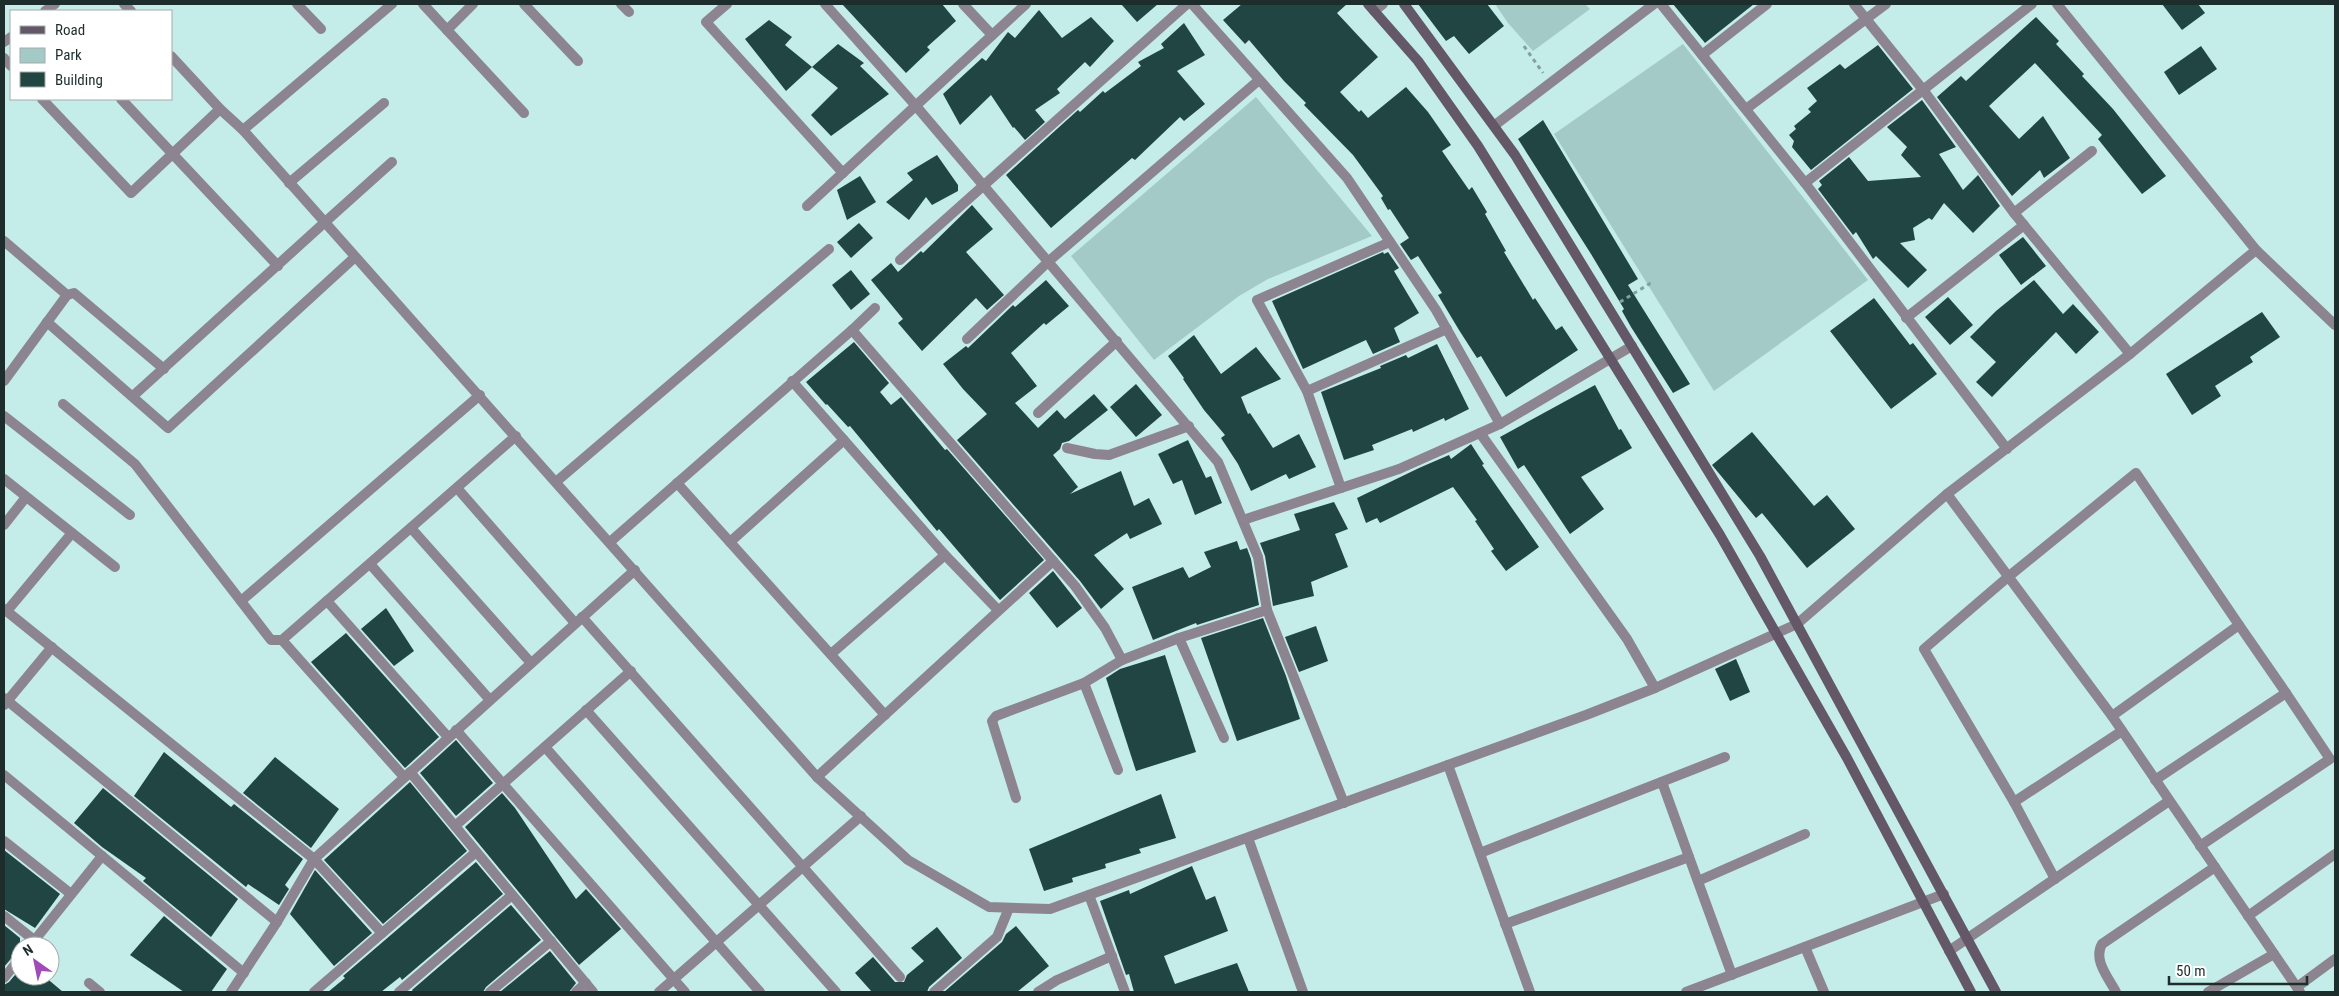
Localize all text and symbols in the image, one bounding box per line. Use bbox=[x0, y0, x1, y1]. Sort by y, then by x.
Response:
legend bbox=[10, 10, 172, 100]
text: Road bbox=[55, 21, 85, 39]
text: Park bbox=[55, 46, 82, 64]
text: Building bbox=[55, 71, 103, 89]
north arrow bbox=[10, 936, 60, 986]
text: N bbox=[20, 941, 36, 959]
scale bar bbox=[2169, 954, 2306, 986]
text: 50 m bbox=[2176, 962, 2206, 980]

